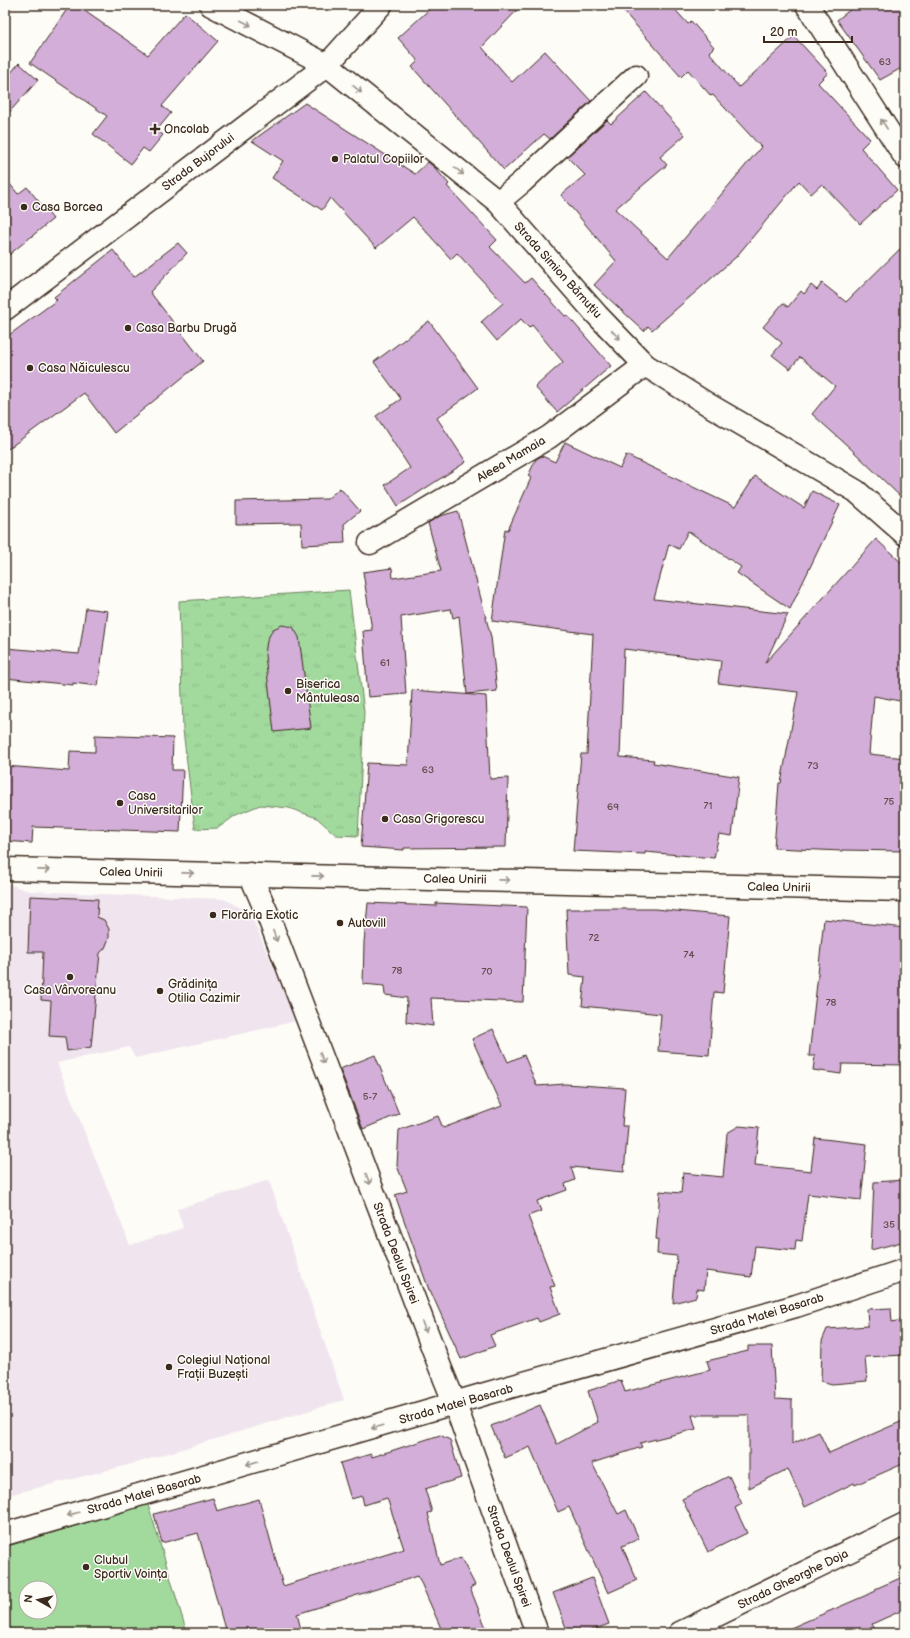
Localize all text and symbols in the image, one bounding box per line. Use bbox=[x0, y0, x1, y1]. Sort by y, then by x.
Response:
scale bar bbox=[764, 18, 852, 44]
one-way arrow bbox=[240, 20, 252, 27]
text: 20 m bbox=[770, 25, 797, 40]
house number: 63 bbox=[879, 56, 891, 68]
one-way arrow bbox=[352, 85, 363, 93]
one-way arrow bbox=[880, 119, 888, 130]
place label: Oncolab bbox=[164, 122, 209, 137]
marker: Oncolab bbox=[149, 123, 161, 135]
street label: Strada Bujorului bbox=[159, 130, 238, 194]
place label: Palatul Copiilor bbox=[343, 152, 425, 167]
marker: Palatul Copiilor bbox=[330, 154, 340, 164]
one-way arrow bbox=[453, 166, 464, 175]
place label: Casa Borcea bbox=[32, 200, 103, 215]
marker: Casa Borcea bbox=[19, 202, 29, 212]
street label: Strada Simion Bărnuțiu bbox=[510, 219, 605, 322]
place label: Casa Barbu Drugă bbox=[136, 321, 237, 336]
marker: Casa Barbu Drugă bbox=[123, 323, 133, 333]
one-way arrow bbox=[611, 330, 621, 340]
place label: Casa Năiculescu bbox=[38, 361, 130, 376]
marker: Casa Năiculescu bbox=[25, 363, 35, 373]
street label: Aleea Mamaia bbox=[474, 433, 549, 486]
house number: 61 bbox=[380, 657, 390, 669]
place label: Biserica Mântuleasa bbox=[296, 677, 360, 706]
marker: Biserica Mântuleasa bbox=[283, 686, 293, 696]
house number: 73 bbox=[807, 760, 819, 772]
house number: 63 bbox=[422, 764, 434, 776]
place label: Casa Universitarilor bbox=[128, 789, 203, 818]
house number: 75 bbox=[884, 796, 895, 808]
marker: Casa Universitarilor bbox=[115, 798, 125, 808]
house number: 71 bbox=[704, 800, 713, 812]
house number: 69 bbox=[607, 801, 619, 813]
place label: Casa Grigorescu bbox=[393, 812, 484, 827]
marker: Casa Grigorescu bbox=[380, 814, 390, 824]
street label: Calea Unirii bbox=[99, 864, 163, 881]
one-way arrow bbox=[37, 866, 50, 874]
one-way arrow bbox=[181, 869, 194, 877]
street label: Calea Unirii bbox=[423, 871, 487, 888]
one-way arrow bbox=[311, 872, 324, 880]
one-way arrow bbox=[497, 876, 510, 884]
street label: Calea Unirii bbox=[747, 879, 811, 896]
place label: Florăria Exotic bbox=[221, 908, 298, 923]
marker: Florăria Exotic bbox=[208, 910, 218, 920]
place label: Autovill bbox=[348, 916, 386, 931]
marker: Autovill bbox=[335, 918, 345, 928]
one-way arrow bbox=[272, 930, 280, 942]
house number: 72 bbox=[589, 932, 600, 944]
house number: 74 bbox=[683, 949, 695, 961]
house number: 78 bbox=[392, 965, 403, 977]
house number: 70 bbox=[482, 966, 493, 978]
marker: Casa Vârvoreanu bbox=[65, 972, 75, 982]
place label: Grădinița Otilia Cazimir bbox=[168, 977, 241, 1006]
place label: Casa Vârvoreanu bbox=[24, 983, 116, 998]
marker: Grădinița Otilia Cazimir bbox=[155, 986, 165, 996]
house number: 78 bbox=[826, 997, 837, 1009]
one-way arrow bbox=[318, 1051, 326, 1063]
house number: 5-7 bbox=[363, 1091, 377, 1103]
one-way arrow bbox=[364, 1173, 372, 1185]
street label: Strada Dealul Spirei bbox=[369, 1200, 422, 1306]
house number: 35 bbox=[883, 1219, 895, 1231]
street label: Strada Matei Basarab bbox=[709, 1290, 826, 1339]
one-way arrow bbox=[421, 1320, 429, 1332]
place label: Colegiul Național Frații Buzești bbox=[177, 1353, 270, 1382]
marker: Colegiul Național Frații Buzești bbox=[164, 1362, 174, 1372]
street label: Strada Matei Basarab bbox=[397, 1381, 515, 1428]
one-way arrow bbox=[371, 1423, 384, 1431]
one-way arrow bbox=[246, 1459, 259, 1467]
street label: Strada Matei Basarab bbox=[85, 1471, 203, 1518]
street label: Strada Dealul Spirei bbox=[483, 1503, 534, 1609]
one-way arrow bbox=[67, 1511, 80, 1518]
street label: Strada Gheorghe Doja bbox=[735, 1546, 851, 1613]
place label: Clubul Sportiv Voința bbox=[94, 1553, 168, 1582]
marker: Clubul Sportiv Voința bbox=[81, 1562, 91, 1572]
north arrow bbox=[18, 1580, 58, 1620]
text: N bbox=[22, 1594, 36, 1604]

